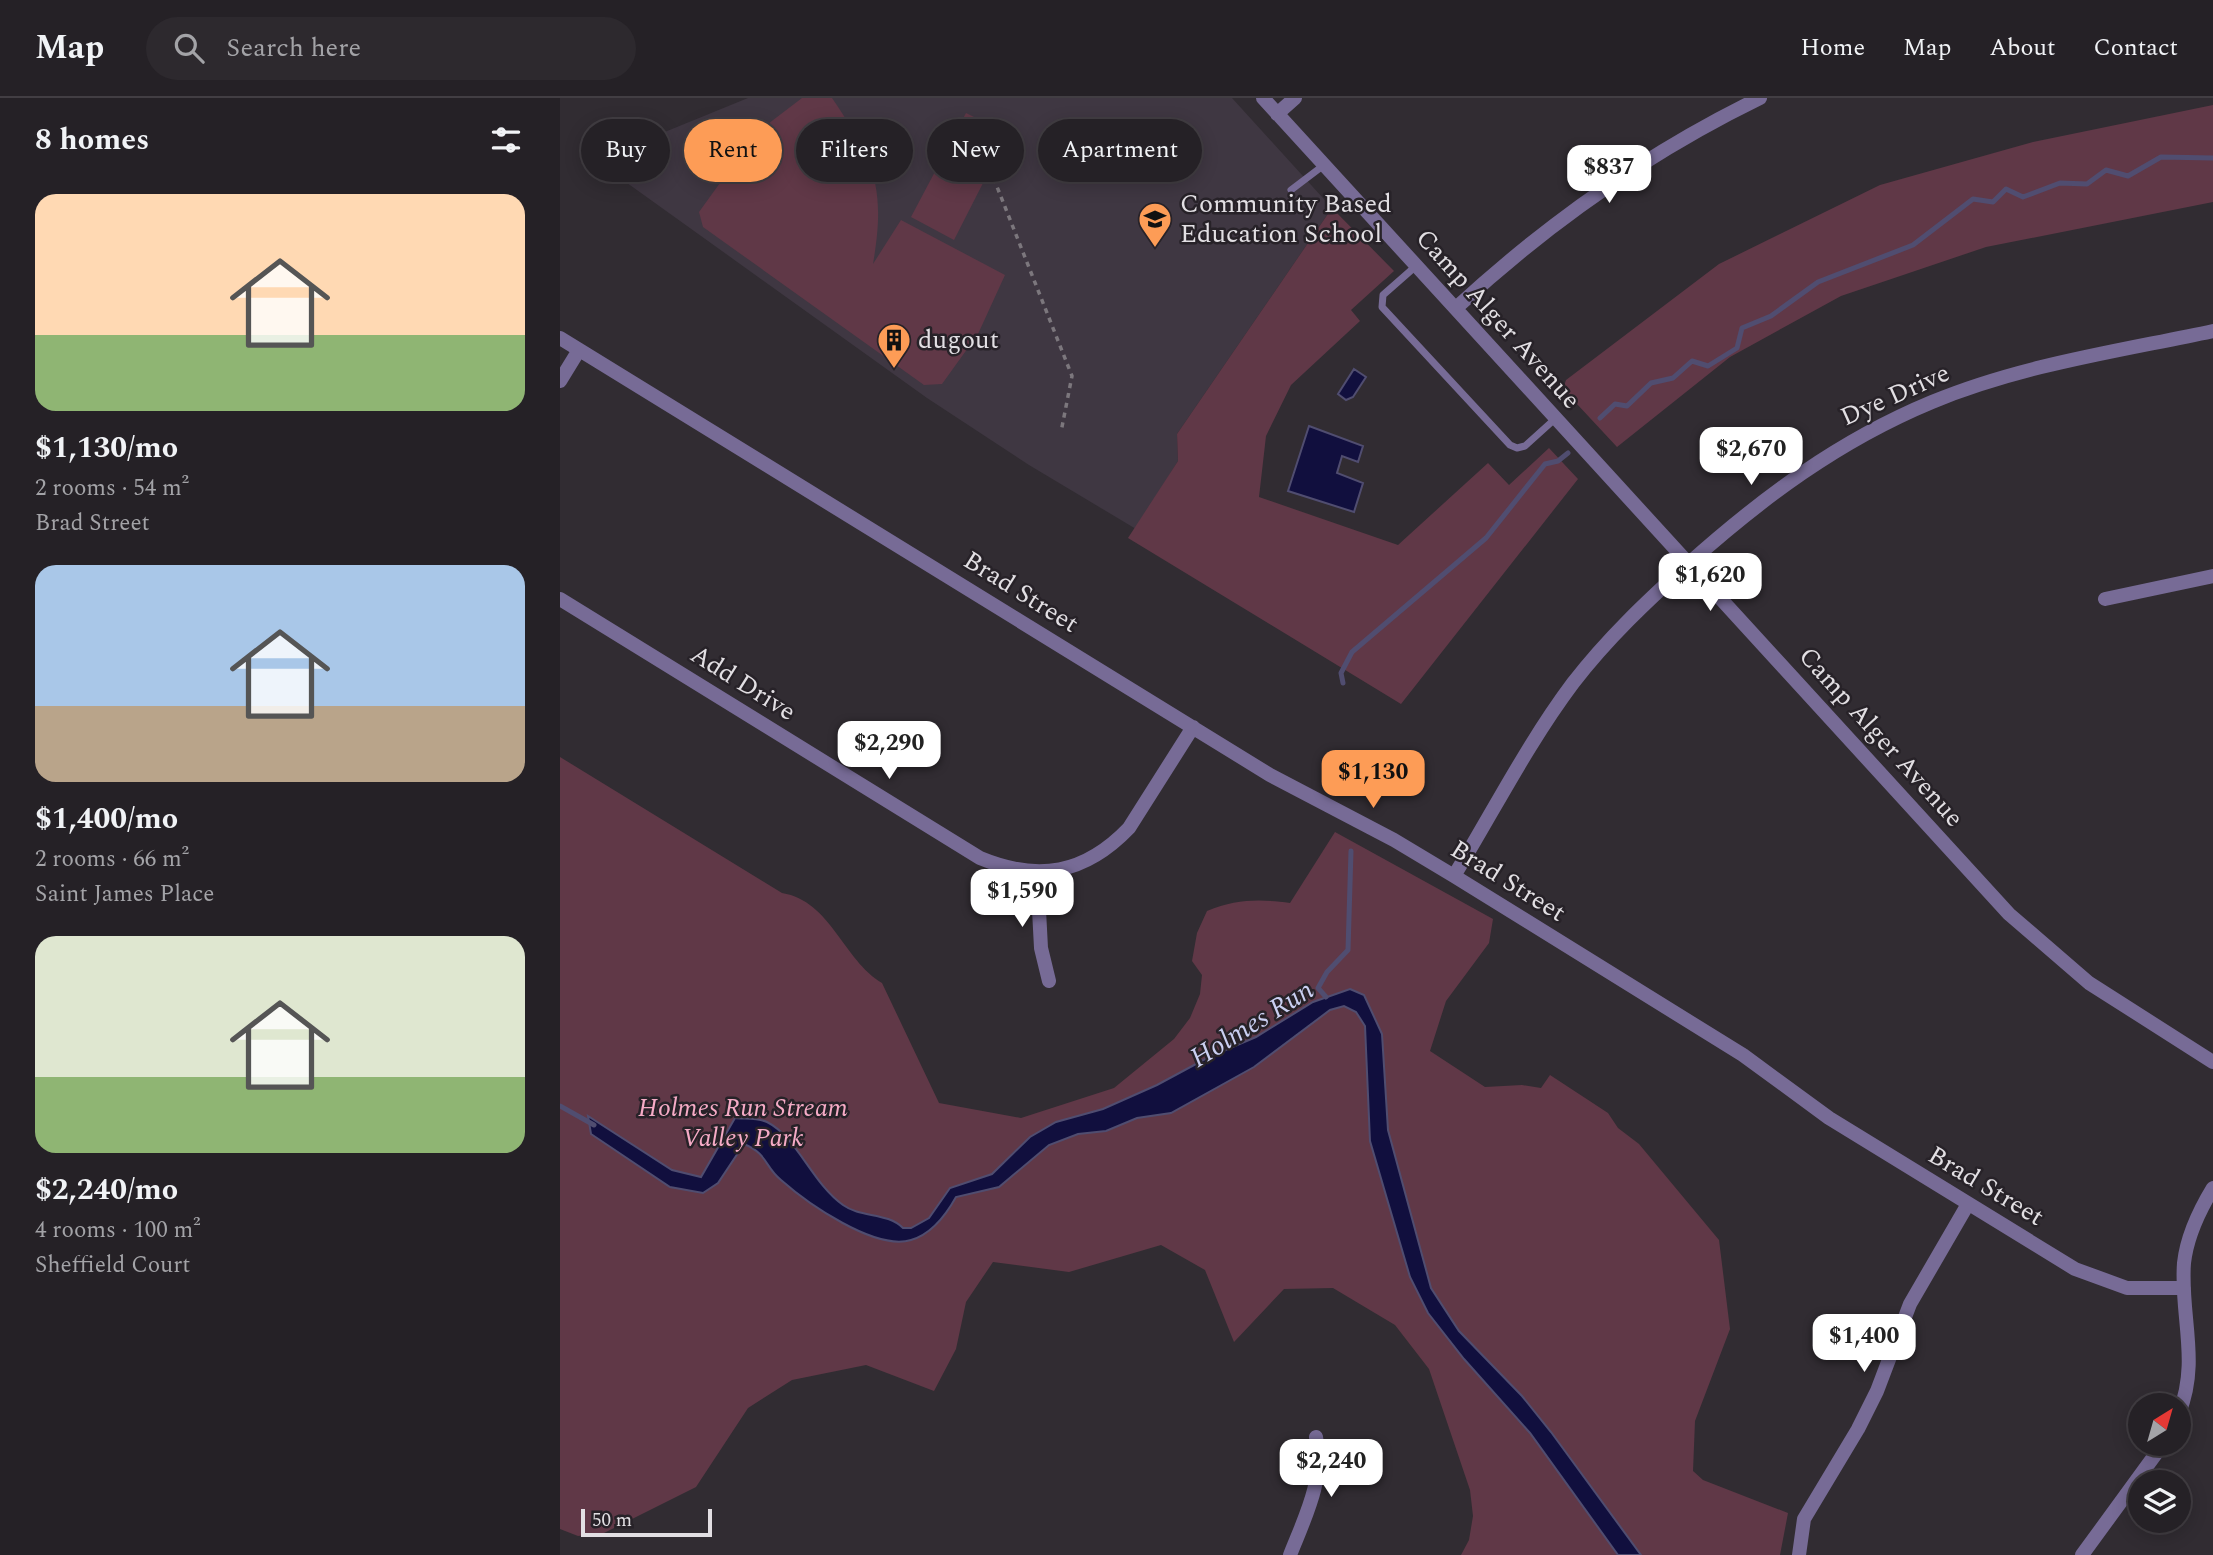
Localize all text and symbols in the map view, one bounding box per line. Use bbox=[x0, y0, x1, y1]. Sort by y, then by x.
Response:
search box bbox=[146, 17, 636, 80]
text: Map bbox=[35, 23, 104, 73]
text: Search here bbox=[226, 28, 361, 68]
icon: search bbox=[170, 29, 208, 67]
text: Home bbox=[1800, 30, 1865, 66]
text: Map bbox=[1903, 30, 1951, 66]
text: About bbox=[1989, 30, 2055, 66]
text: Contact bbox=[2093, 30, 2178, 66]
text: 8 homes bbox=[35, 117, 149, 163]
chip: Buy bbox=[581, 119, 670, 182]
chip: Rent bbox=[684, 119, 782, 182]
chip: Filters bbox=[796, 119, 913, 182]
chip: New bbox=[927, 119, 1024, 182]
chip: Apartment bbox=[1038, 119, 1202, 182]
icon: filters bbox=[487, 121, 525, 159]
pin: $837 bbox=[1568, 146, 1650, 205]
text: $837 bbox=[1583, 150, 1635, 185]
place label: Community Based Education School bbox=[1180, 184, 1392, 254]
school or university icon: Community Based Education School bbox=[1136, 200, 1174, 249]
street label: Camp Alger Avenue bbox=[1406, 220, 1590, 418]
icon: home bbox=[217, 240, 343, 366]
place label: dugout bbox=[918, 320, 999, 360]
building icon: dugout bbox=[875, 321, 913, 370]
street label: Dye Drive bbox=[1834, 353, 1956, 437]
text: $1,130/mo bbox=[35, 425, 178, 471]
pin: $2,670 bbox=[1694, 428, 1808, 487]
text: $2,670 bbox=[1716, 432, 1786, 467]
text: 2 rooms · 54 m² bbox=[35, 471, 189, 506]
text: Brad Street bbox=[35, 506, 150, 541]
street label: Brad Street bbox=[955, 541, 1087, 643]
pin: $1,620 bbox=[1653, 554, 1767, 613]
text: $1,620 bbox=[1675, 558, 1745, 593]
icon: home bbox=[217, 611, 343, 737]
street label: Add Drive bbox=[682, 635, 804, 731]
street label: Camp Alger Avenue bbox=[1789, 638, 1973, 836]
pin: $2,290 bbox=[832, 722, 946, 781]
text: $2,290 bbox=[854, 726, 924, 761]
pin: $1,130 bbox=[1316, 750, 1430, 810]
text: $1,130 bbox=[1338, 755, 1408, 790]
text: $1,400/mo bbox=[35, 796, 178, 842]
street label: Brad Street bbox=[1442, 830, 1574, 932]
text: 2 rooms · 66 m² bbox=[35, 842, 189, 877]
pin: $1,590 bbox=[965, 870, 1079, 929]
text: $1,590 bbox=[987, 874, 1057, 909]
text: Saint James Place bbox=[35, 877, 214, 912]
water label: Holmes Run bbox=[1182, 969, 1323, 1079]
icon: home bbox=[217, 982, 343, 1108]
park label: Holmes Run Stream Valley Park bbox=[638, 1088, 848, 1158]
street label: Brad Street bbox=[1920, 1135, 2052, 1237]
text: $2,240/mo bbox=[35, 1167, 178, 1213]
text: 4 rooms · 100 m² bbox=[35, 1213, 201, 1248]
text: Sheffield Court bbox=[35, 1248, 190, 1283]
pin: $1,400 bbox=[1807, 1314, 1921, 1374]
text: $1,400 bbox=[1829, 1319, 1899, 1354]
north arrow bbox=[2128, 1393, 2191, 1456]
map controls bbox=[2128, 1393, 2191, 1533]
pin: $2,240 bbox=[1274, 1440, 1388, 1499]
text: $2,240 bbox=[1296, 1444, 1366, 1479]
button: layers bbox=[2128, 1470, 2191, 1533]
scale bar bbox=[581, 1506, 712, 1538]
text: 50 m bbox=[592, 1506, 632, 1535]

